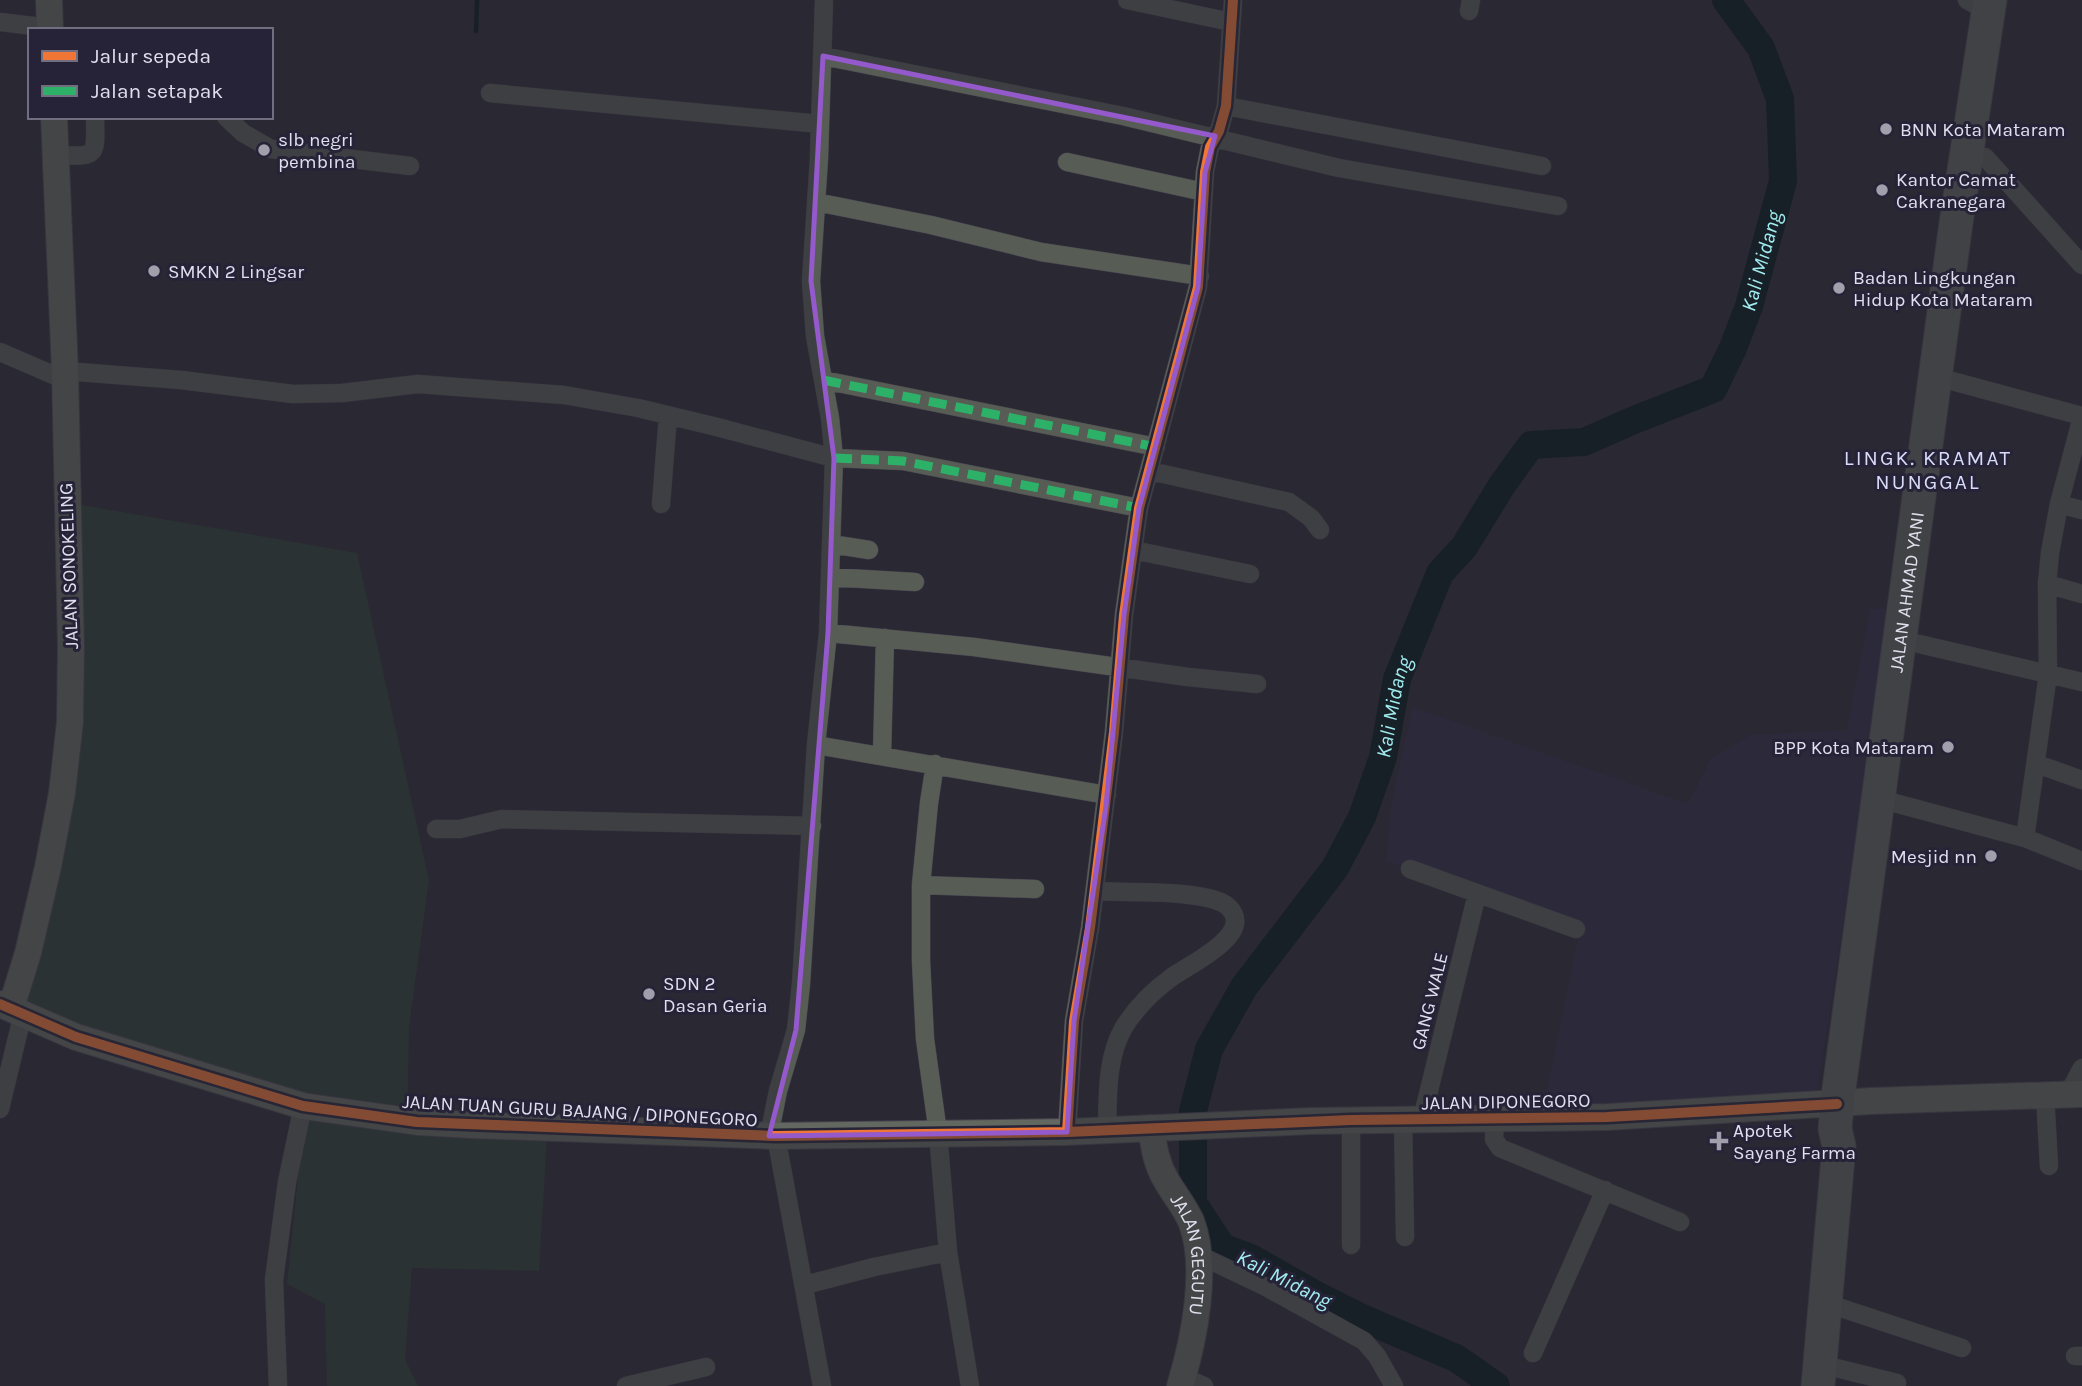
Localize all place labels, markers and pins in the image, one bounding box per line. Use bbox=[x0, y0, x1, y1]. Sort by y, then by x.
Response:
place label: BNN Kota Mataram bbox=[1900, 119, 2066, 141]
marker: BNN Kota Mataram bbox=[1878, 121, 1894, 137]
place label: slb negri pembina bbox=[278, 129, 355, 173]
marker: slb negri pembina bbox=[256, 142, 272, 158]
place label: Kantor Camat Cakranegara bbox=[1896, 169, 2016, 213]
marker: Kantor Camat Cakranegara bbox=[1874, 182, 1890, 198]
place label: SMKN 2 Lingsar bbox=[168, 261, 304, 283]
marker: SMKN 2 Lingsar bbox=[146, 263, 162, 279]
place label: Badan Lingkungan Hidup Kota Mataram bbox=[1853, 267, 2033, 311]
marker: Badan Lingkungan Hidup Kota Mataram bbox=[1831, 280, 1847, 296]
place label: BPP Kota Mataram bbox=[1773, 737, 1934, 759]
marker: BPP Kota Mataram bbox=[1940, 739, 1956, 755]
place label: Mesjid nn bbox=[1891, 846, 1977, 868]
marker: Mesjid nn bbox=[1983, 848, 1999, 864]
place label: SDN 2 Dasan Geria bbox=[663, 973, 767, 1017]
marker: SDN 2 Dasan Geria bbox=[641, 986, 657, 1002]
place label: Apotek Sayang Farma bbox=[1733, 1120, 1856, 1164]
marker: Apotek Sayang Farma bbox=[1711, 1133, 1727, 1149]

